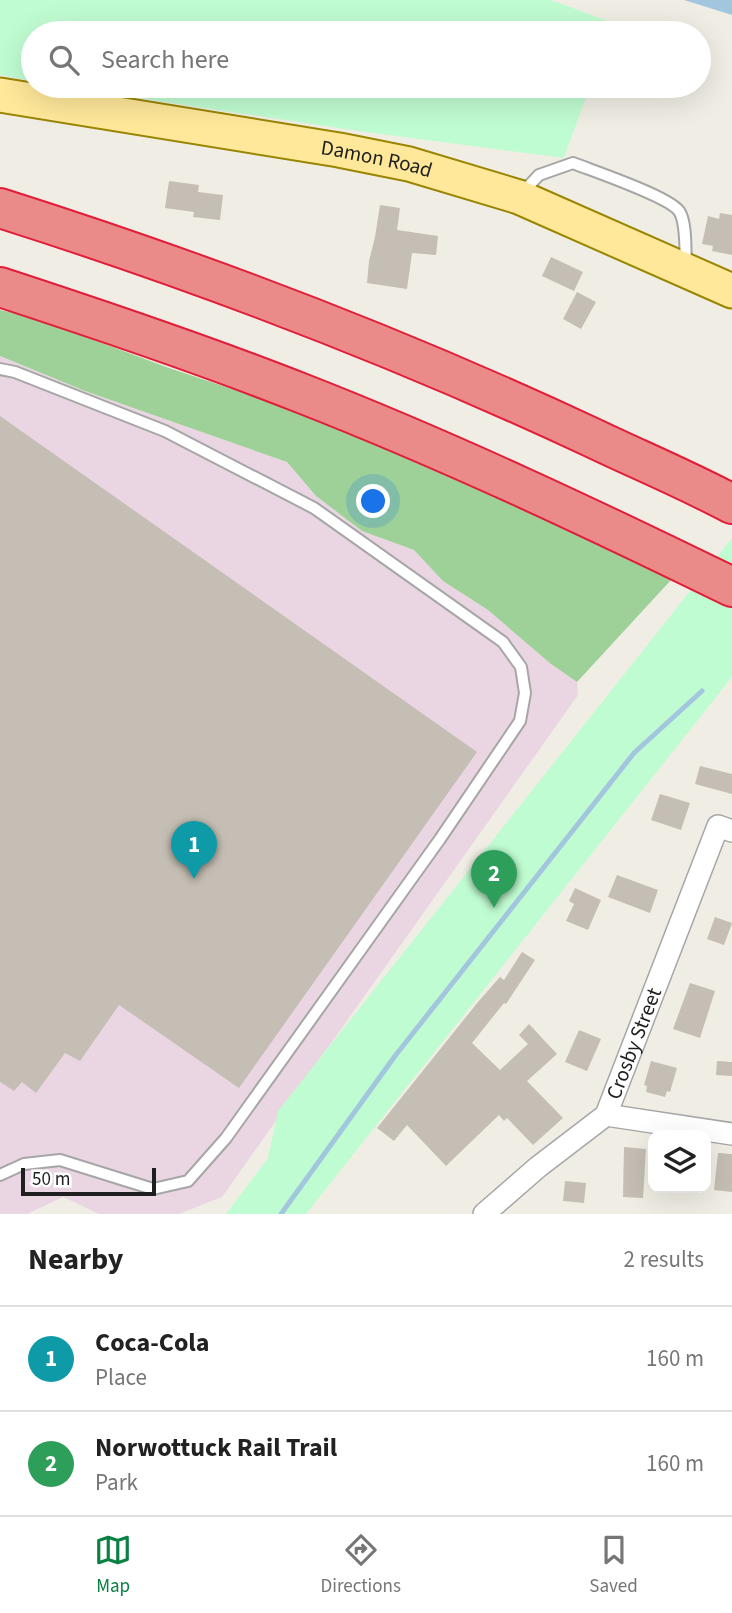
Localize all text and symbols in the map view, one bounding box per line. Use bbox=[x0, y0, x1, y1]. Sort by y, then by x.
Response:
search box bbox=[21, 21, 711, 98]
icon: search bbox=[45, 41, 83, 79]
text: Search here bbox=[101, 41, 229, 78]
street label: Damon Road bbox=[319, 132, 436, 185]
your location bbox=[356, 484, 390, 518]
pin: 1 bbox=[171, 821, 217, 879]
pin: 2 bbox=[471, 850, 517, 908]
street label: Crosby Street bbox=[599, 983, 669, 1104]
map controls bbox=[648, 1130, 711, 1193]
button: layers bbox=[648, 1130, 711, 1193]
scale bar bbox=[21, 1165, 156, 1197]
text: 50 m bbox=[32, 1166, 70, 1193]
text: Nearby bbox=[28, 1238, 123, 1281]
text: 2 results bbox=[624, 1243, 704, 1276]
text: Coca-Cola bbox=[95, 1324, 210, 1361]
text: 1 bbox=[45, 1342, 57, 1375]
text: 160 m bbox=[646, 1342, 704, 1375]
text: Place bbox=[95, 1361, 147, 1394]
text: Norwottuck Rail Trail bbox=[95, 1429, 337, 1466]
text: 2 bbox=[45, 1447, 57, 1480]
text: 160 m bbox=[646, 1447, 704, 1480]
text: Park bbox=[95, 1466, 138, 1499]
tab: Map bbox=[94, 1531, 132, 1600]
tab: Directions bbox=[321, 1531, 401, 1600]
tab: Saved bbox=[589, 1531, 638, 1600]

